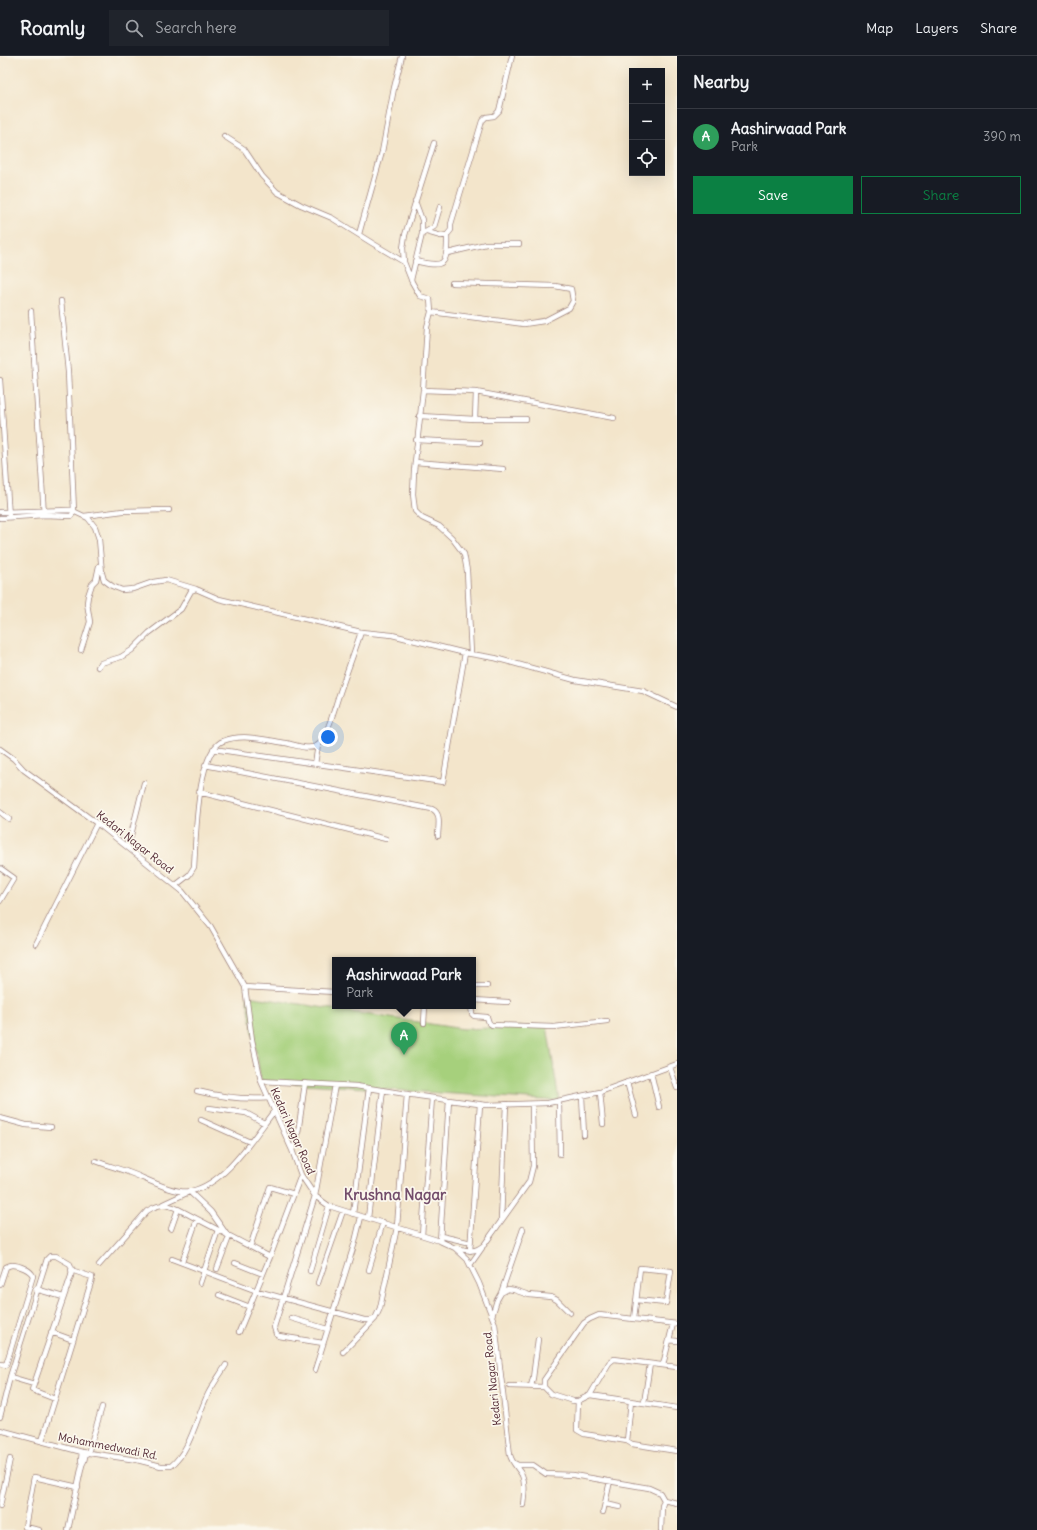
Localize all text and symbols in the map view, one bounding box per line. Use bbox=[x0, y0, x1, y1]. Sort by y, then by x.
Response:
search box bbox=[109, 10, 389, 46]
text: Roamly bbox=[20, 16, 85, 40]
icon: search bbox=[123, 17, 145, 39]
text: Search here bbox=[155, 18, 237, 37]
text: Map bbox=[866, 19, 893, 37]
text: Layers bbox=[915, 19, 958, 37]
text: Share bbox=[980, 19, 1017, 37]
map controls bbox=[629, 68, 665, 176]
button: + bbox=[629, 68, 665, 104]
text: Nearby bbox=[693, 71, 749, 93]
button: − bbox=[629, 104, 665, 140]
text: Aashirwaad Park bbox=[731, 119, 846, 138]
text: A bbox=[702, 128, 710, 145]
text: 390 m bbox=[983, 128, 1021, 145]
text: Park bbox=[731, 138, 758, 155]
button: locate bbox=[629, 140, 665, 176]
button: Save bbox=[693, 176, 853, 214]
button: Share bbox=[861, 176, 1021, 214]
your location bbox=[318, 727, 338, 747]
street label: Kedari Nagar Road bbox=[94, 808, 177, 877]
popup bbox=[332, 957, 476, 1009]
text: Aashirwaad Park bbox=[346, 965, 462, 984]
text: Park bbox=[346, 984, 373, 1001]
pin: A bbox=[391, 1022, 417, 1055]
street label: Kedari Nagar Road bbox=[268, 1085, 319, 1177]
district label: Krushna Nagar bbox=[344, 1185, 447, 1205]
street label: Kedari Nagar Road bbox=[480, 1331, 504, 1426]
street label: Mohammedwadi Rd. bbox=[57, 1429, 159, 1463]

